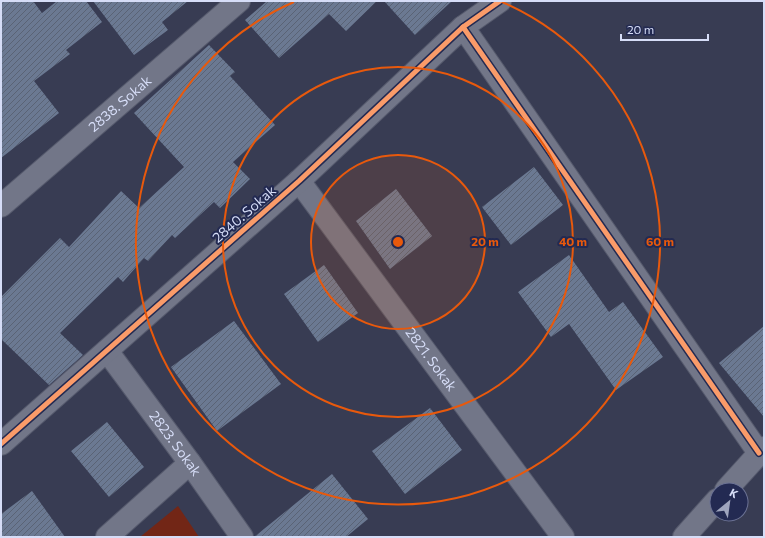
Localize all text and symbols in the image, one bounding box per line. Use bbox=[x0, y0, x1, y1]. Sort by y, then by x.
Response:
scale bar bbox=[621, 16, 708, 42]
text: 20 m bbox=[627, 22, 654, 36]
street label: 2838. Sokak bbox=[85, 71, 155, 135]
street label: 2840. Sokak bbox=[208, 181, 279, 246]
text: 20 m bbox=[471, 234, 499, 248]
text: 40 m bbox=[559, 234, 587, 248]
text: 60 m bbox=[646, 234, 674, 248]
centre of rings bbox=[391, 235, 405, 249]
street label: 2821. Sokak bbox=[402, 324, 461, 395]
street label: 2823. Sokak bbox=[146, 407, 206, 479]
north arrow bbox=[709, 482, 749, 522]
text: K bbox=[728, 485, 741, 501]

